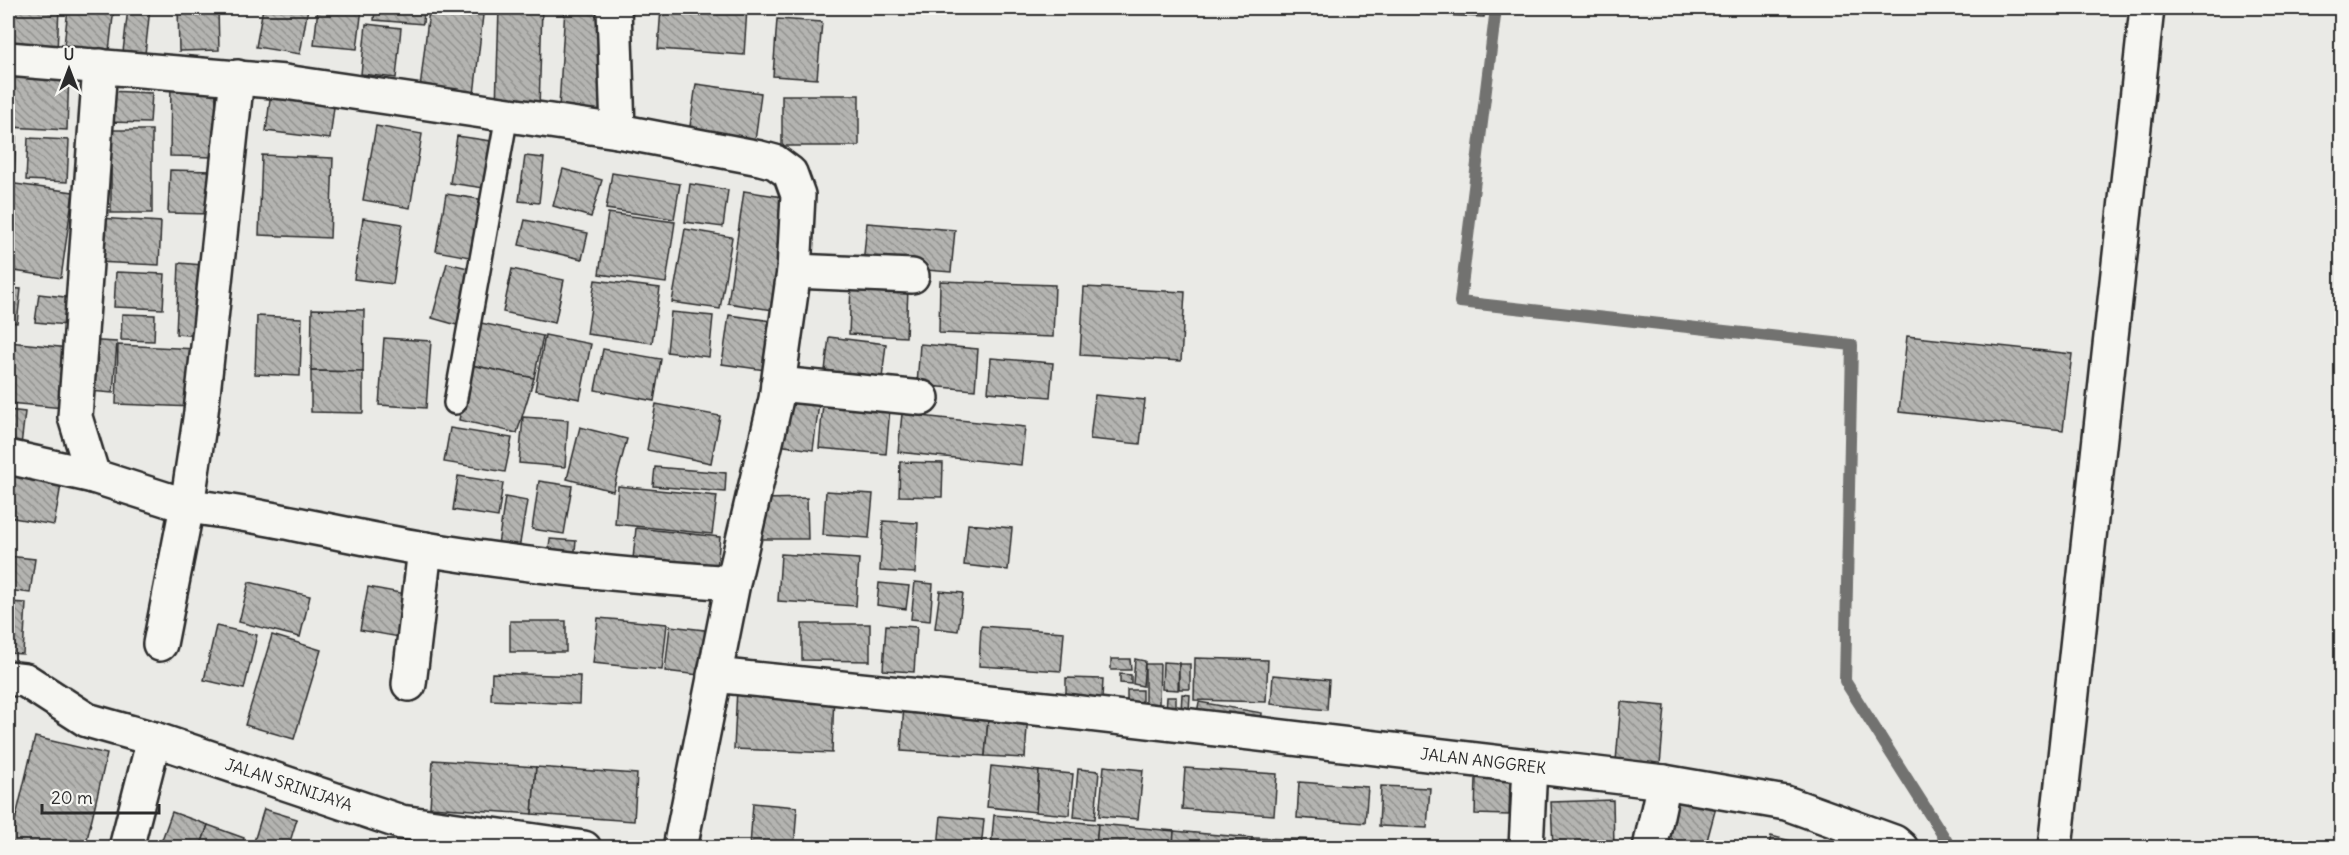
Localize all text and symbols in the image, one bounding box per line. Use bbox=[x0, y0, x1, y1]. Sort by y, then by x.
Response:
north arrow bbox=[39, 39, 99, 99]
text: U bbox=[64, 44, 74, 64]
street label: JALAN ANGGREK bbox=[1419, 743, 1547, 778]
street label: JALAN SRINIJAYA bbox=[223, 754, 355, 815]
scale bar bbox=[42, 777, 159, 815]
text: 20 m bbox=[51, 786, 93, 809]

